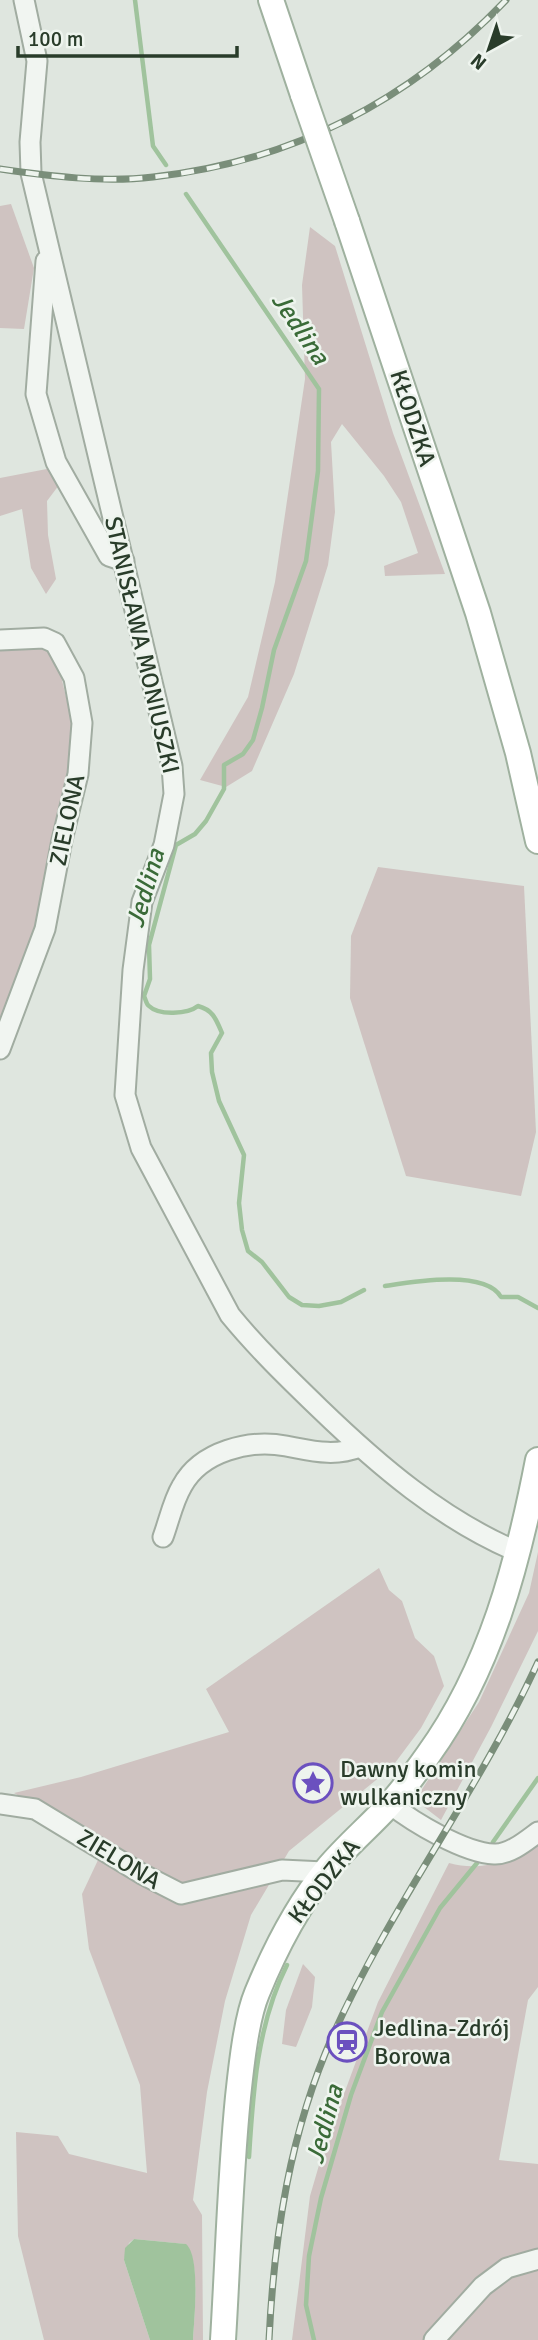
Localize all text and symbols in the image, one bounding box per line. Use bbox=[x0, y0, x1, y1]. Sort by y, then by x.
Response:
scale bar bbox=[18, 14, 236, 58]
north arrow bbox=[454, 14, 524, 84]
text: 100 m bbox=[28, 26, 83, 52]
text: N bbox=[466, 48, 491, 75]
water label: Jedlina bbox=[264, 286, 336, 371]
street label: KŁODZKA bbox=[383, 366, 443, 470]
street label: STANISŁAWA MONIUSZKI bbox=[98, 514, 186, 776]
street label: ZIELONA bbox=[43, 771, 91, 868]
water label: Jedlina bbox=[120, 844, 173, 931]
place label: Dawny komin wulkaniczny bbox=[340, 1754, 477, 1812]
place icon: Dawny komin wulkaniczny bbox=[292, 1762, 334, 1804]
street label: ZIELONA bbox=[72, 1822, 167, 1896]
street label: KŁODZKA bbox=[281, 1832, 367, 1930]
place label: Jedlina-Zdrój Borowa bbox=[374, 2013, 509, 2071]
station icon: Jedlina-Zdrój Borowa bbox=[326, 2021, 368, 2063]
water label: Jedlina bbox=[299, 2081, 351, 2167]

